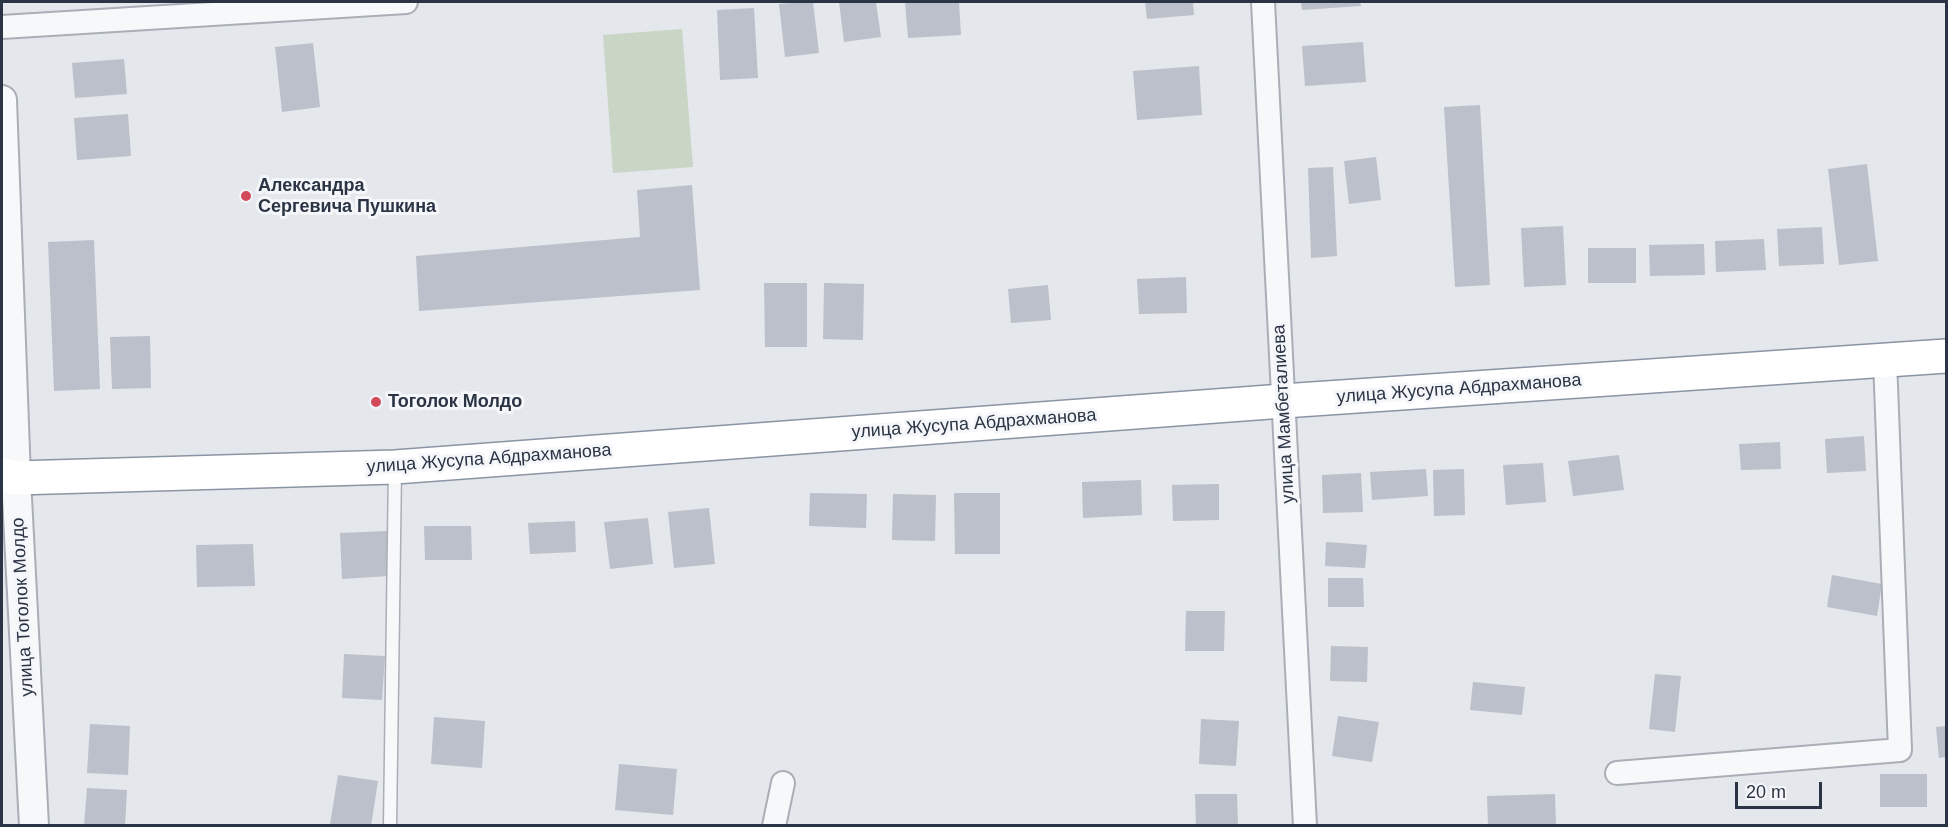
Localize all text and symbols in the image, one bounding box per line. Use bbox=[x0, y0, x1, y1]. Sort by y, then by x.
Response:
place label: Александра Сергевича Пушкина bbox=[258, 175, 436, 218]
marker: Александра Сергевича Пушкина bbox=[239, 189, 253, 203]
street label: улица Мамбеталиева bbox=[1269, 324, 1299, 504]
street label: улица Жусупа Абдрахманова bbox=[1336, 370, 1582, 408]
place label: Тоголок Молдо bbox=[388, 391, 522, 413]
marker: Тоголок Молдо bbox=[369, 395, 383, 409]
street label: улица Жусупа Абдрахманова bbox=[851, 405, 1097, 443]
street label: улица Жусупа Абдрахманова bbox=[366, 440, 612, 478]
street label: улица Тоголок Молдо bbox=[8, 517, 38, 697]
scale bar bbox=[1738, 770, 1825, 808]
text: 20 m bbox=[1746, 782, 1786, 802]

